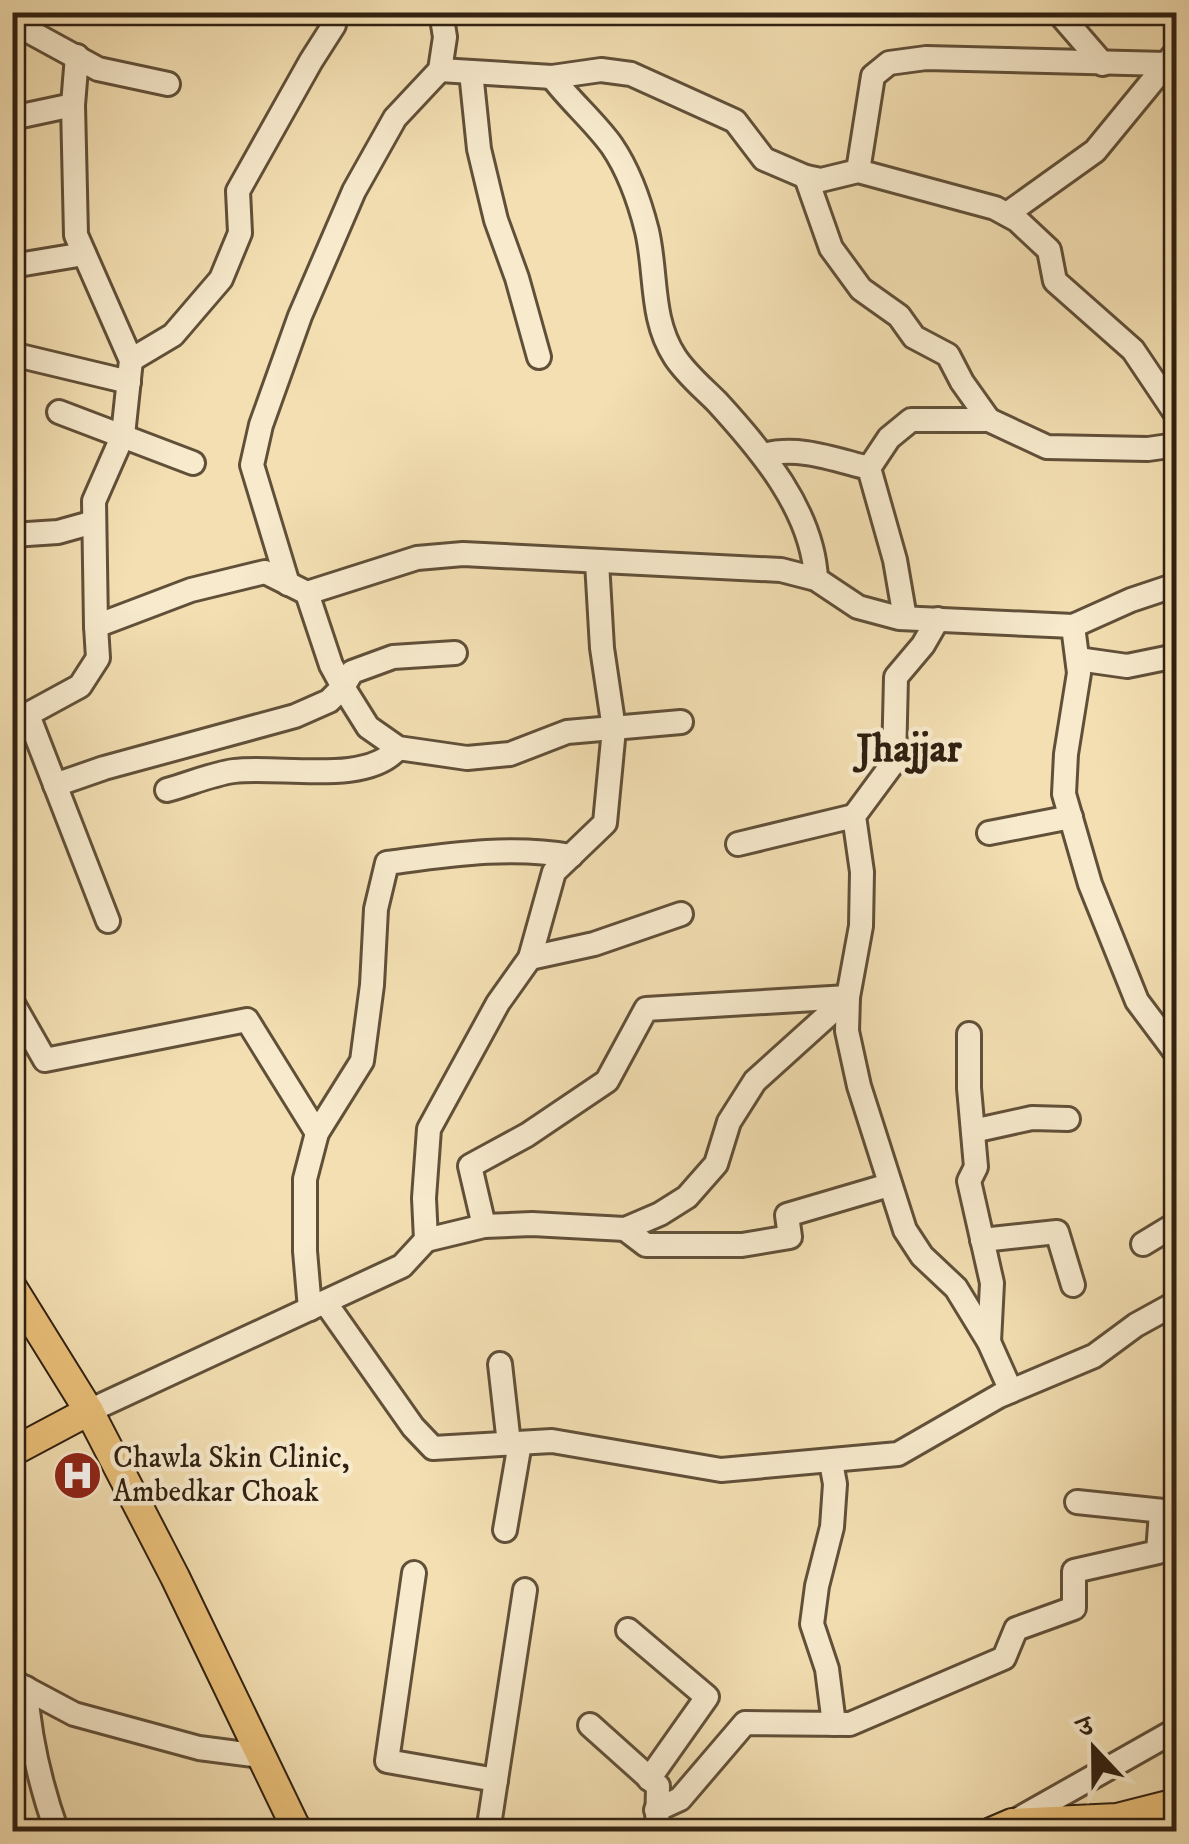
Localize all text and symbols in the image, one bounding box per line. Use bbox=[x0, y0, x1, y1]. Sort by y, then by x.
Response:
district label: Jhajjar bbox=[852, 725, 963, 775]
place label: Chawla Skin Clinic, Ambedkar Choak bbox=[113, 1440, 350, 1511]
hospital icon: Chawla Skin Clinic, Ambedkar Choak bbox=[52, 1449, 104, 1501]
north arrow bbox=[1044, 1699, 1144, 1799]
text: उ bbox=[1070, 1708, 1100, 1747]

